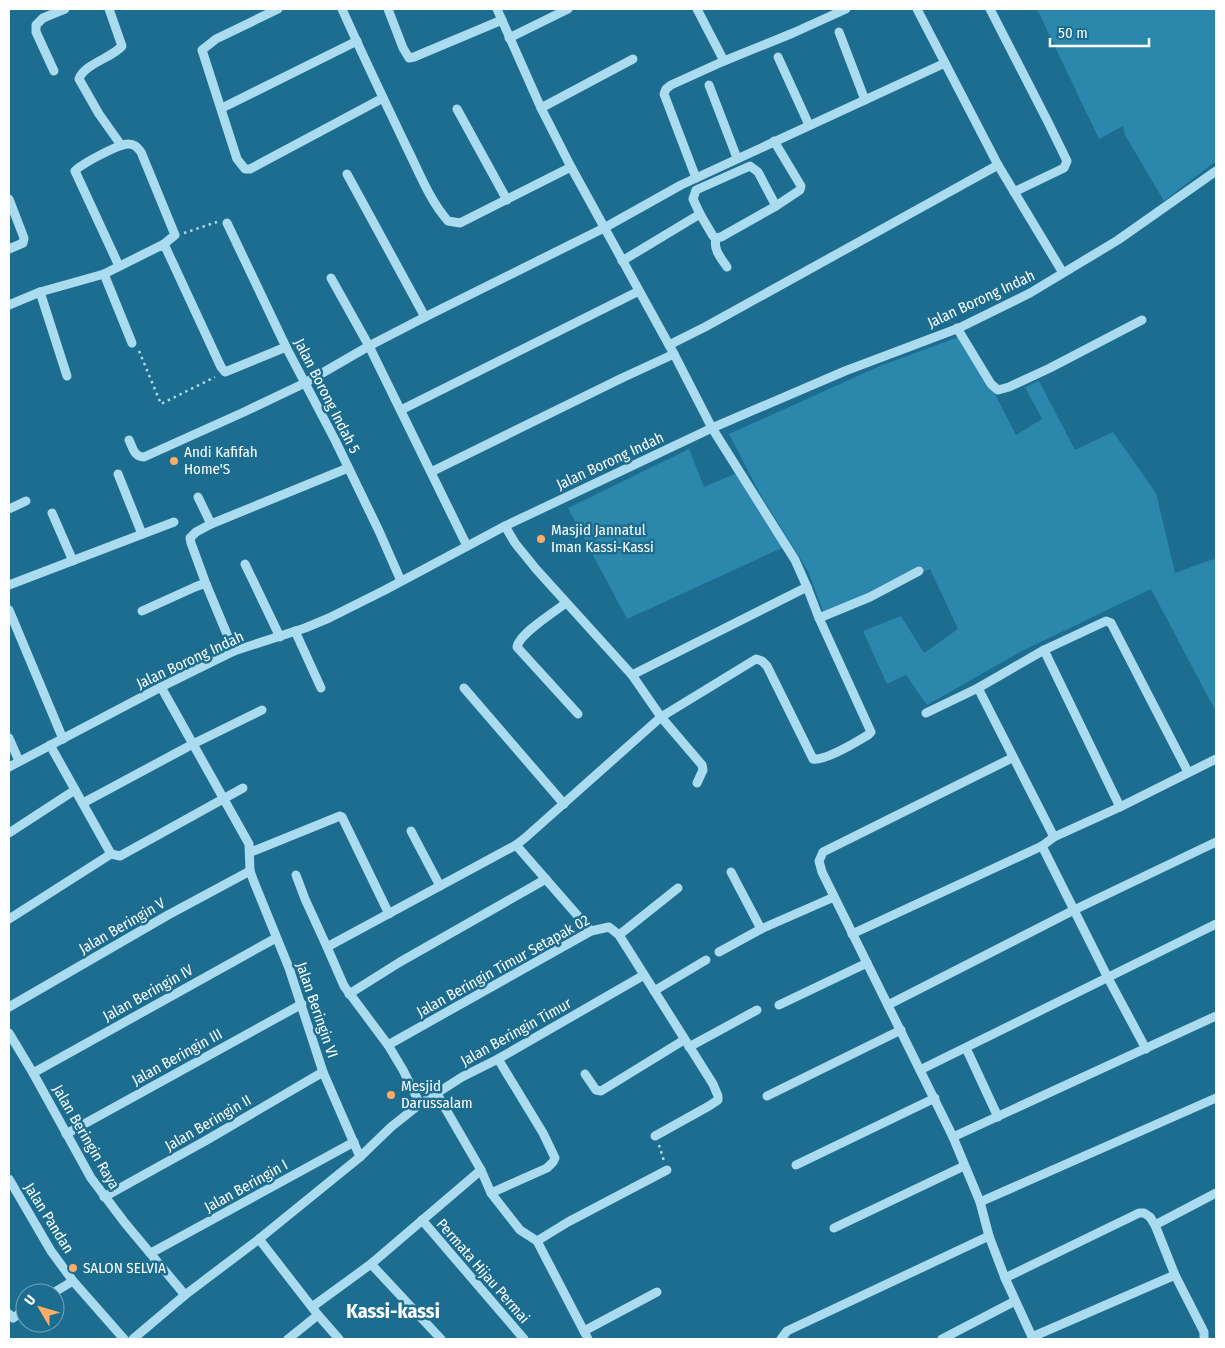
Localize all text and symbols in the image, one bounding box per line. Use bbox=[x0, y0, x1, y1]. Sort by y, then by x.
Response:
scale bar bbox=[1050, 15, 1149, 47]
text: 50 m bbox=[1058, 24, 1088, 42]
street label: Jalan Borong Indah bbox=[924, 266, 1038, 332]
street label: Jalan Borong Indah 5 bbox=[290, 335, 364, 457]
street label: Jalan Borong Indah bbox=[553, 428, 667, 494]
place label: Andi Kafifah Home'S bbox=[184, 443, 258, 478]
marker: Andi Kafifah Home'S bbox=[168, 455, 180, 467]
place label: Masjid Jannatul Iman Kassi-Kassi bbox=[551, 521, 654, 556]
marker: Masjid Jannatul Iman Kassi-Kassi bbox=[535, 533, 547, 545]
street label: Jalan Borong Indah bbox=[133, 627, 247, 693]
street label: Jalan Beringin V bbox=[76, 894, 169, 958]
street label: Jalan Beringin Timur Setapak 02 bbox=[414, 911, 593, 1021]
street label: Jalan Beringin VI bbox=[292, 960, 342, 1060]
street label: Jalan Beringin IV bbox=[100, 961, 197, 1025]
street label: Jalan Beringin Timur bbox=[457, 994, 575, 1070]
street label: Jalan Beringin III bbox=[129, 1025, 225, 1089]
place label: Mesjid Darussalam bbox=[401, 1077, 473, 1112]
street label: Jalan Beringin Raya bbox=[49, 1082, 123, 1192]
marker: Mesjid Darussalam bbox=[385, 1089, 397, 1101]
street label: Jalan Beringin II bbox=[162, 1091, 254, 1155]
street label: Jalan Beringin I bbox=[201, 1156, 291, 1216]
street label: Jalan Pandan bbox=[20, 1179, 78, 1257]
street label: Permata Hijau Permai bbox=[433, 1215, 533, 1327]
place label: SALON SELVIA bbox=[83, 1259, 166, 1277]
marker: SALON SELVIA bbox=[67, 1262, 79, 1274]
north arrow bbox=[15, 1283, 65, 1333]
text: U bbox=[21, 1292, 39, 1309]
district label: Kassi-kassi bbox=[346, 1299, 440, 1323]

